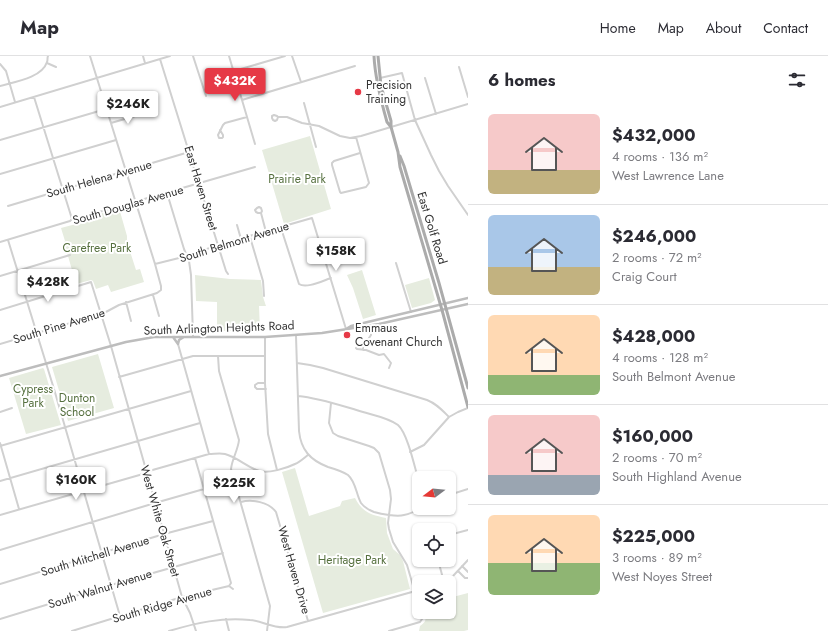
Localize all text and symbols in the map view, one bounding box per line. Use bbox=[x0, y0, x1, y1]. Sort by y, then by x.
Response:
text: Map bbox=[20, 14, 59, 41]
text: Home bbox=[600, 18, 636, 38]
text: Map bbox=[658, 18, 684, 38]
text: About bbox=[706, 18, 741, 38]
text: Contact bbox=[763, 18, 808, 38]
pin: $432K bbox=[207, 68, 263, 102]
text: 6 homes bbox=[488, 68, 556, 92]
icon: filters bbox=[786, 69, 808, 91]
text: $432K bbox=[214, 71, 256, 90]
place label: Precision Training bbox=[366, 76, 412, 108]
marker: Precision Training bbox=[353, 87, 363, 97]
pin: $246K bbox=[100, 91, 156, 125]
text: $246K bbox=[106, 94, 150, 113]
text: $432,000 bbox=[612, 123, 695, 147]
icon: home bbox=[520, 130, 568, 178]
street label: East Haven Street bbox=[180, 143, 222, 233]
text: 4 rooms · 136 m² bbox=[612, 147, 708, 166]
street label: South Helena Avenue bbox=[44, 155, 154, 203]
text: West Lawrence Lane bbox=[612, 166, 724, 185]
park label: Prairie Park bbox=[268, 170, 327, 188]
street label: South Douglas Avenue bbox=[71, 181, 185, 229]
street label: East Golf Road bbox=[412, 189, 452, 267]
street label: South Belmont Avenue bbox=[177, 217, 291, 267]
text: $246,000 bbox=[612, 224, 696, 248]
icon: home bbox=[520, 231, 568, 279]
pin: $158K bbox=[308, 238, 364, 272]
park label: Carefree Park bbox=[63, 239, 132, 257]
text: $158K bbox=[316, 241, 356, 260]
text: 2 rooms · 72 m² bbox=[612, 248, 702, 267]
text: Craig Court bbox=[612, 267, 677, 286]
pin: $428K bbox=[20, 269, 76, 303]
text: $428K bbox=[27, 272, 69, 291]
street label: South Pine Avenue bbox=[11, 303, 107, 349]
street label: South Arlington Heights Road bbox=[143, 316, 295, 340]
place label: Emmaus Covenant Church bbox=[355, 319, 443, 351]
text: $428,000 bbox=[612, 324, 695, 348]
marker: Emmaus Covenant Church bbox=[342, 330, 352, 340]
icon: home bbox=[520, 331, 568, 379]
text: 4 rooms · 128 m² bbox=[612, 348, 708, 367]
text: South Belmont Avenue bbox=[612, 367, 735, 386]
park label: Cypress Park bbox=[13, 380, 53, 412]
park label: Dunton School bbox=[59, 389, 95, 421]
text: $160,000 bbox=[612, 424, 693, 448]
icon: home bbox=[520, 431, 568, 479]
text: 2 rooms · 70 m² bbox=[612, 448, 702, 467]
street label: West White Oak Street bbox=[135, 463, 185, 579]
pin: $160K bbox=[48, 467, 104, 501]
text: South Highland Avenue bbox=[612, 467, 742, 486]
text: $160K bbox=[55, 470, 97, 489]
pin: $225K bbox=[206, 470, 262, 504]
north arrow bbox=[412, 471, 456, 515]
map controls bbox=[412, 471, 456, 619]
text: $225K bbox=[213, 473, 255, 492]
button: locate bbox=[412, 523, 456, 567]
street label: West Haven Drive bbox=[273, 524, 315, 616]
text: $225,000 bbox=[612, 524, 695, 548]
street label: South Mitchell Avenue bbox=[39, 531, 151, 581]
icon: home bbox=[520, 531, 568, 579]
text: 3 rooms · 89 m² bbox=[612, 548, 702, 567]
park label: Heritage Park bbox=[318, 551, 387, 569]
street label: South Walnut Avenue bbox=[46, 565, 154, 613]
text: West Noyes Street bbox=[612, 567, 712, 586]
button: layers bbox=[412, 575, 456, 619]
street label: South Ridge Avenue bbox=[110, 582, 214, 628]

